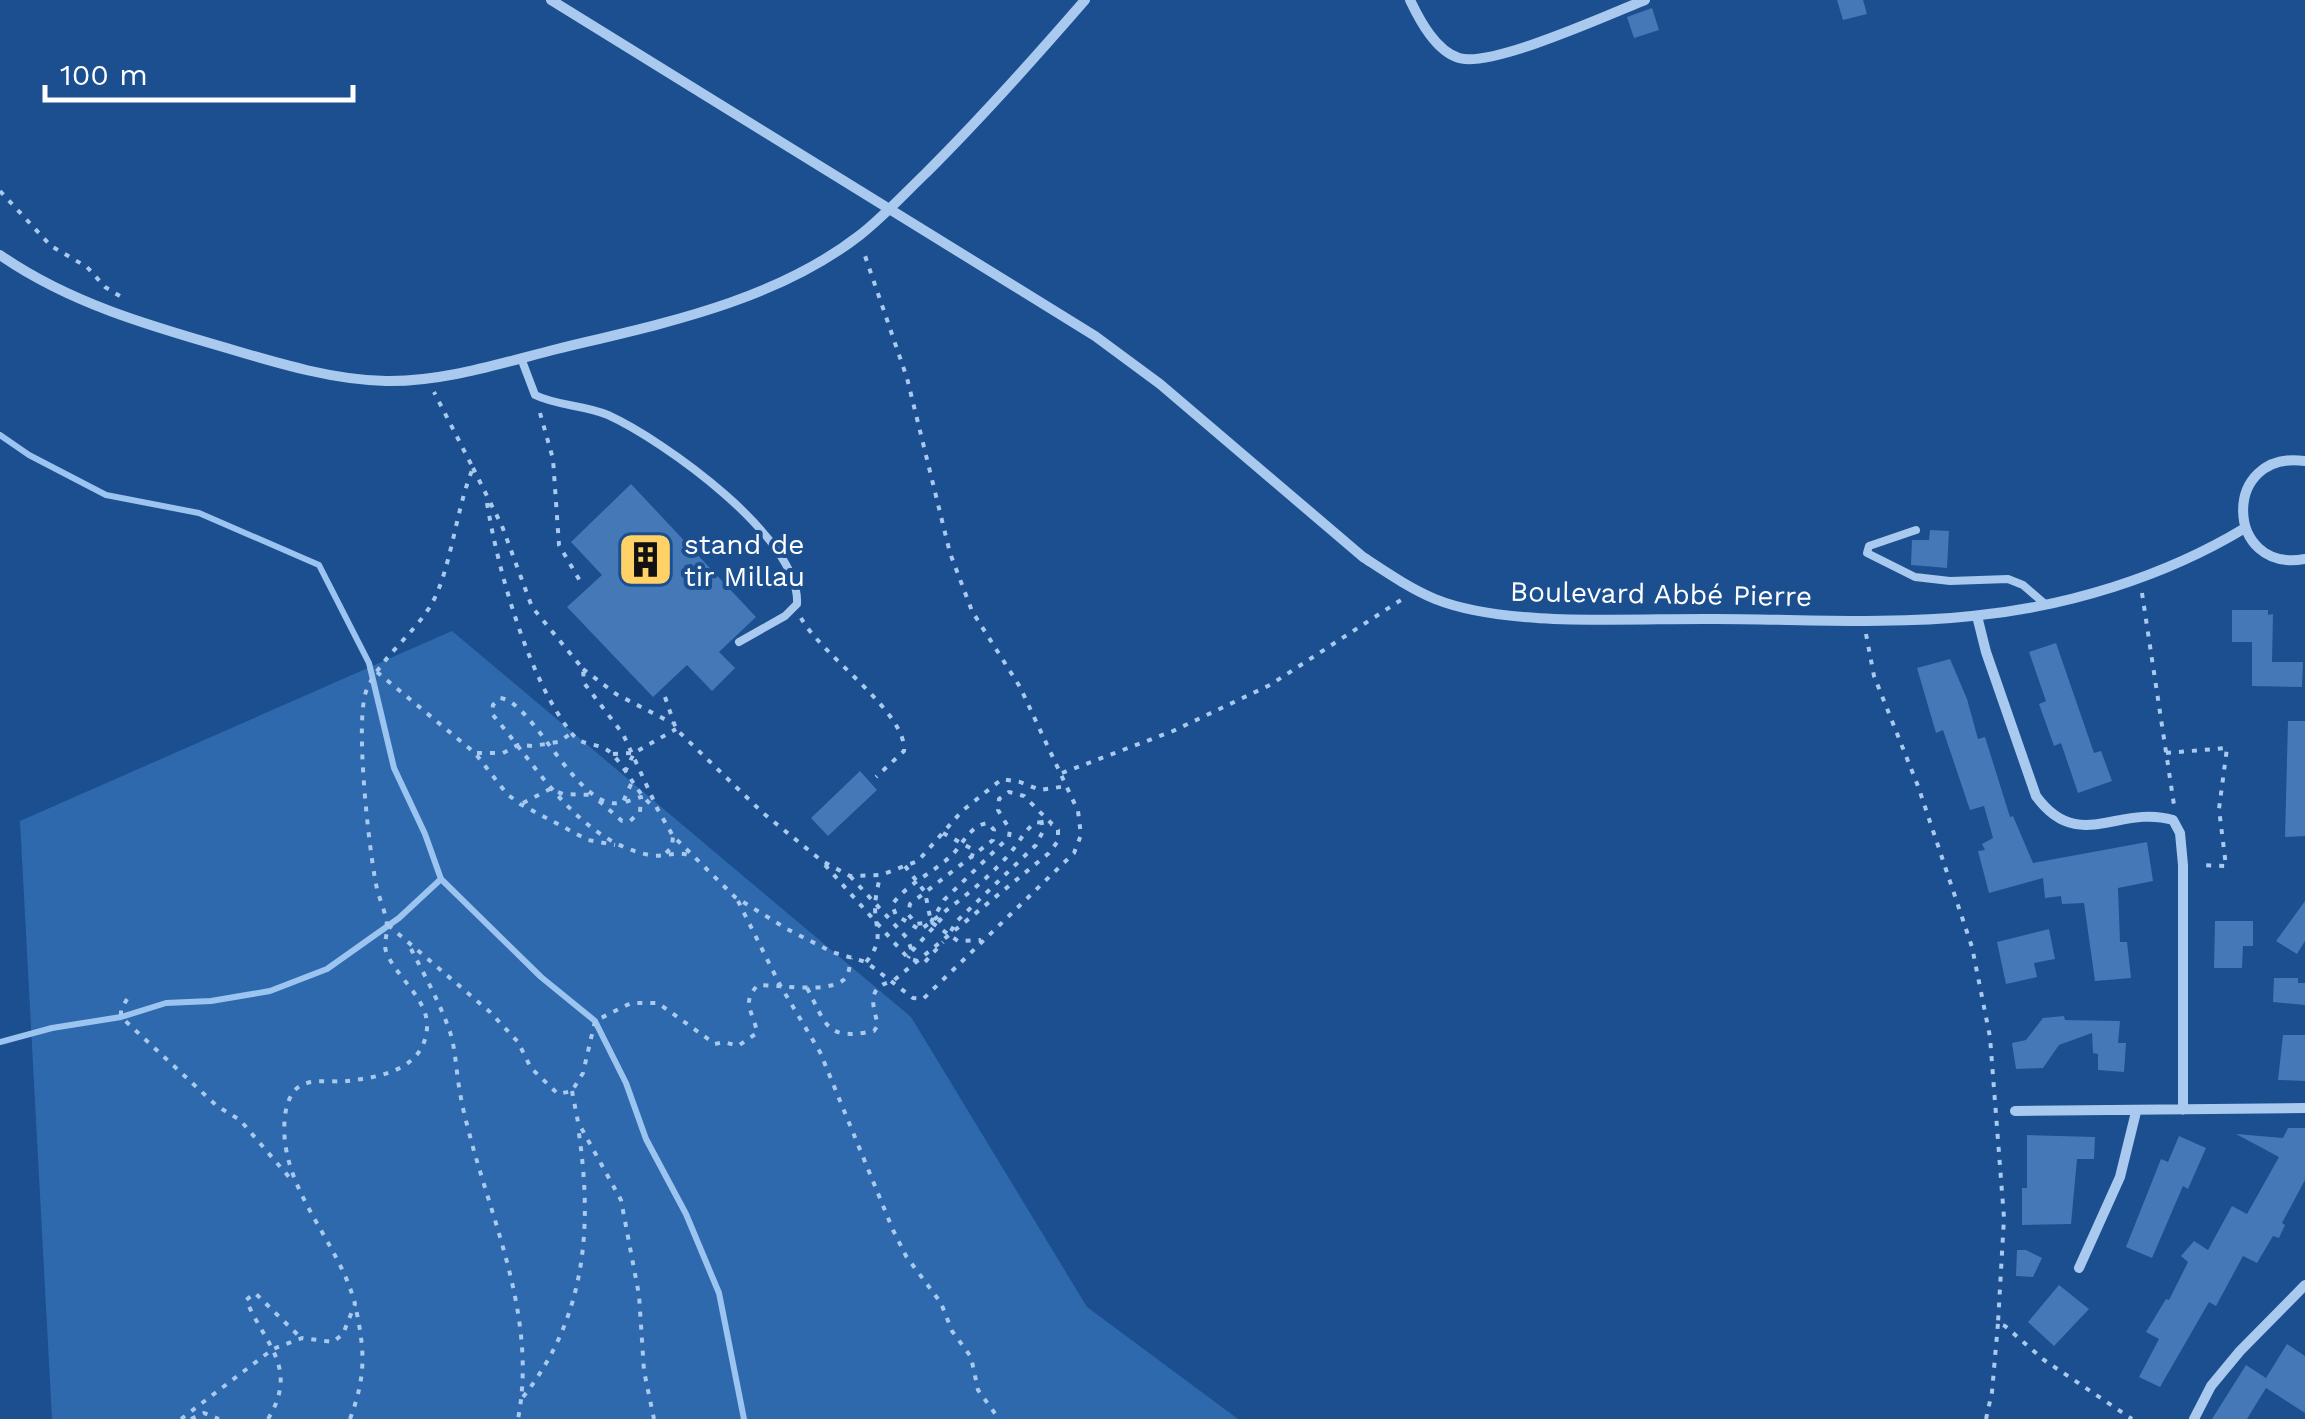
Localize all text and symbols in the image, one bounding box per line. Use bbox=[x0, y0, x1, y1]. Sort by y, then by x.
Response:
scale bar bbox=[45, 40, 352, 102]
text: 100 m bbox=[60, 57, 148, 92]
place label: stand de tir Millau bbox=[684, 528, 805, 593]
building icon: stand de tir Millau bbox=[615, 530, 675, 590]
street label: Boulevard Abbé Pierre bbox=[1510, 575, 1812, 613]

